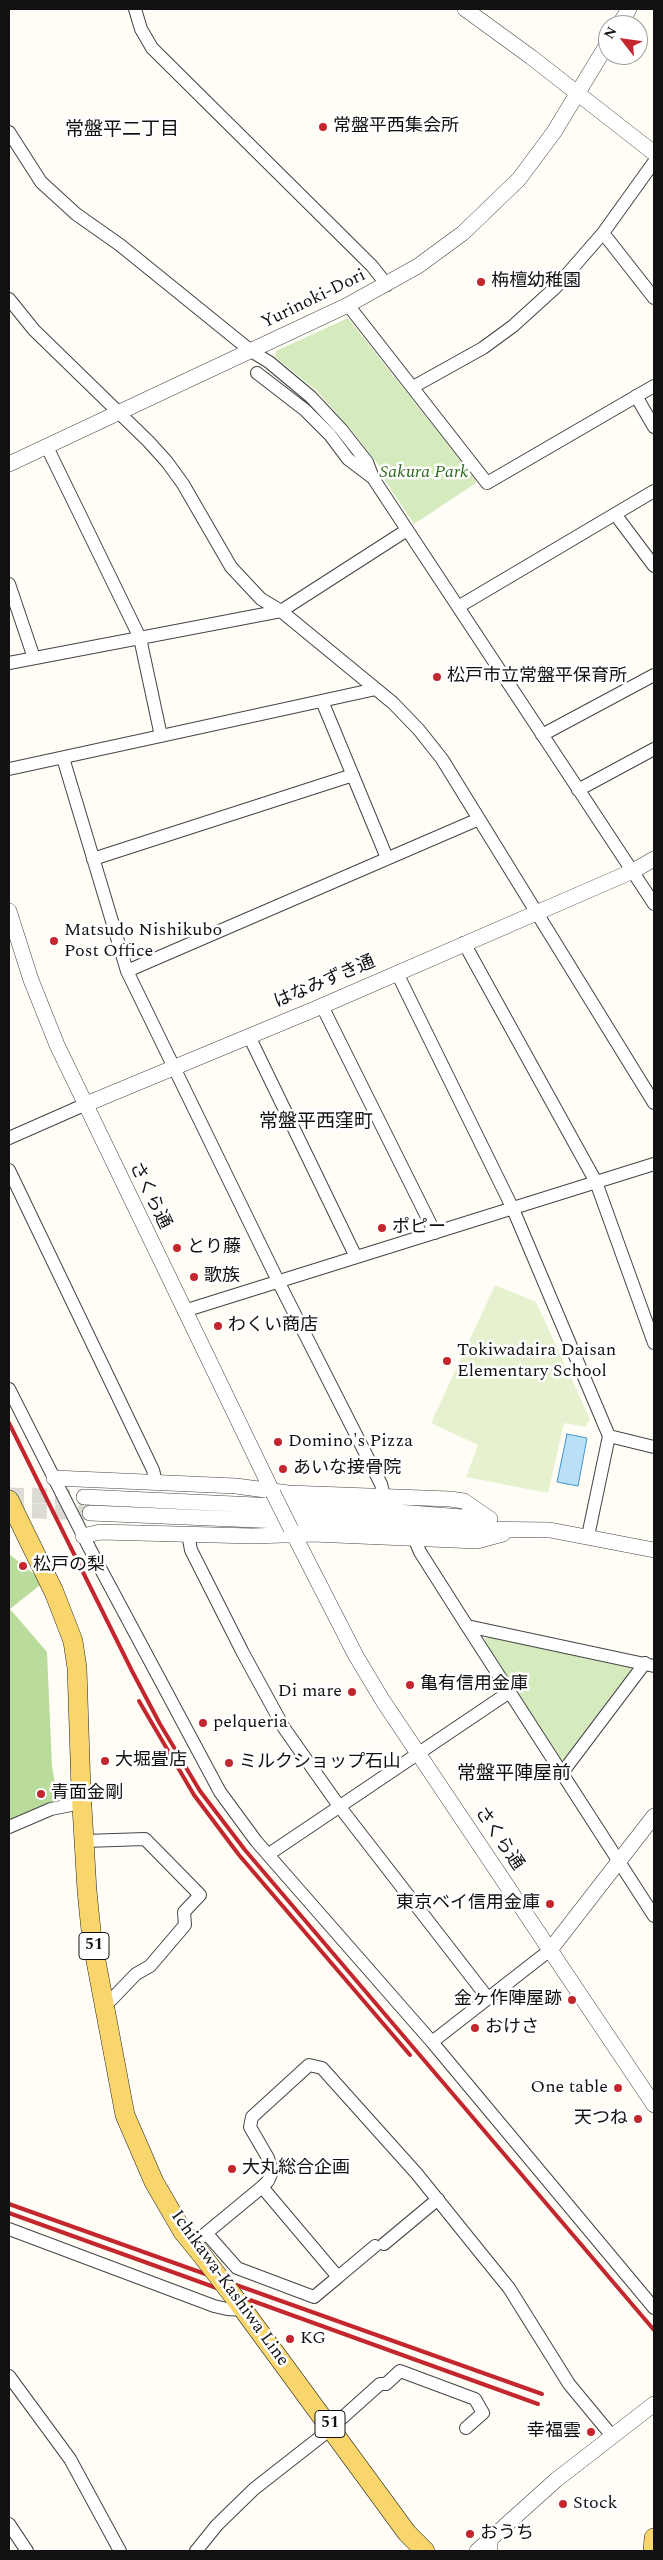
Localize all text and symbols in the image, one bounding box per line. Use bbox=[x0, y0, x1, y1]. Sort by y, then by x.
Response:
north arrow bbox=[598, 15, 648, 65]
text: N bbox=[598, 23, 622, 43]
place label: 常盤平西集会所 bbox=[333, 116, 459, 138]
district label: 常盤平二丁目 bbox=[65, 120, 179, 142]
marker: 常盤平西集会所 bbox=[317, 121, 329, 133]
street label: Yurinoki-Dori bbox=[258, 265, 370, 335]
place label: 栴檀幼稚園 bbox=[491, 271, 581, 293]
marker: 栴檀幼稚園 bbox=[475, 276, 487, 288]
park label: Sakura Park bbox=[379, 462, 469, 484]
place label: 松戸市立常盤平保育所 bbox=[447, 666, 627, 688]
marker: 松戸市立常盤平保育所 bbox=[431, 671, 443, 683]
place label: Matsudo Nishikubo Post Office bbox=[64, 920, 222, 962]
marker: Matsudo Nishikubo Post Office bbox=[48, 935, 60, 947]
street label: はなみずき通 bbox=[271, 952, 379, 1014]
district label: 常盤平西窪町 bbox=[259, 1112, 373, 1134]
street label: さくら通 bbox=[124, 1159, 174, 1233]
place label: ポピー bbox=[392, 1217, 446, 1239]
marker: ポピー bbox=[376, 1222, 388, 1234]
place label: とり藤 bbox=[187, 1237, 241, 1259]
marker: とり藤 bbox=[171, 1242, 183, 1254]
place label: 歌族 bbox=[204, 1266, 240, 1288]
marker: 歌族 bbox=[188, 1271, 200, 1283]
place label: わくい商店 bbox=[228, 1315, 318, 1337]
marker: わくい商店 bbox=[212, 1320, 224, 1332]
place label: Tokiwadaira Daisan Elementary School bbox=[457, 1340, 616, 1382]
marker: Tokiwadaira Daisan Elementary School bbox=[441, 1355, 453, 1367]
place label: Domino's Pizza bbox=[288, 1431, 413, 1453]
marker: Domino's Pizza bbox=[272, 1436, 284, 1448]
place label: あいな接骨院 bbox=[293, 1458, 401, 1480]
marker: あいな接骨院 bbox=[277, 1463, 289, 1475]
place label: 松戸の梨 bbox=[33, 1555, 105, 1577]
marker: 松戸の梨 bbox=[17, 1560, 29, 1572]
place label: 亀有信用金庫 bbox=[420, 1674, 528, 1696]
marker: 亀有信用金庫 bbox=[404, 1679, 416, 1691]
place label: Di mare bbox=[278, 1681, 342, 1703]
marker: Di mare bbox=[346, 1686, 358, 1698]
place label: pelqueria bbox=[213, 1712, 288, 1734]
marker: pelqueria bbox=[197, 1717, 209, 1729]
place label: 大堀畳店 bbox=[115, 1750, 187, 1772]
place label: ミルクショップ石山 bbox=[239, 1752, 401, 1774]
marker: 大堀畳店 bbox=[99, 1755, 111, 1767]
marker: ミルクショップ石山 bbox=[223, 1757, 235, 1769]
district label: 常盤平陣屋前 bbox=[457, 1764, 571, 1786]
place label: 青面金剛 bbox=[51, 1783, 123, 1805]
marker: 青面金剛 bbox=[35, 1788, 47, 1800]
street label: さくら通 bbox=[469, 1803, 527, 1875]
place label: 東京ベイ信用金庫 bbox=[396, 1893, 540, 1915]
marker: 東京ベイ信用金庫 bbox=[544, 1898, 556, 1910]
road number: 51 bbox=[79, 1932, 109, 1960]
place label: 金ヶ作陣屋跡 bbox=[454, 1989, 562, 2011]
marker: 金ヶ作陣屋跡 bbox=[566, 1994, 578, 2006]
place label: おけさ bbox=[485, 2017, 539, 2039]
marker: おけさ bbox=[469, 2022, 481, 2034]
place label: One table bbox=[531, 2077, 608, 2099]
marker: One table bbox=[612, 2082, 624, 2094]
place label: 天つね bbox=[574, 2108, 628, 2130]
marker: 天つね bbox=[632, 2113, 644, 2125]
place label: 大丸総合企画 bbox=[242, 2158, 350, 2180]
marker: 大丸総合企画 bbox=[226, 2163, 238, 2175]
street label: Ichikawa-Kashiwa Line bbox=[165, 2207, 293, 2371]
place label: KG bbox=[300, 2328, 326, 2350]
marker: KG bbox=[284, 2333, 296, 2345]
road number: 51 bbox=[315, 2410, 345, 2438]
place label: 幸福雲 bbox=[527, 2421, 581, 2443]
marker: 幸福雲 bbox=[585, 2426, 597, 2438]
place label: Stock bbox=[573, 2493, 618, 2515]
marker: Stock bbox=[557, 2498, 569, 2510]
place label: おうち bbox=[480, 2523, 534, 2545]
marker: おうち bbox=[464, 2528, 476, 2540]

